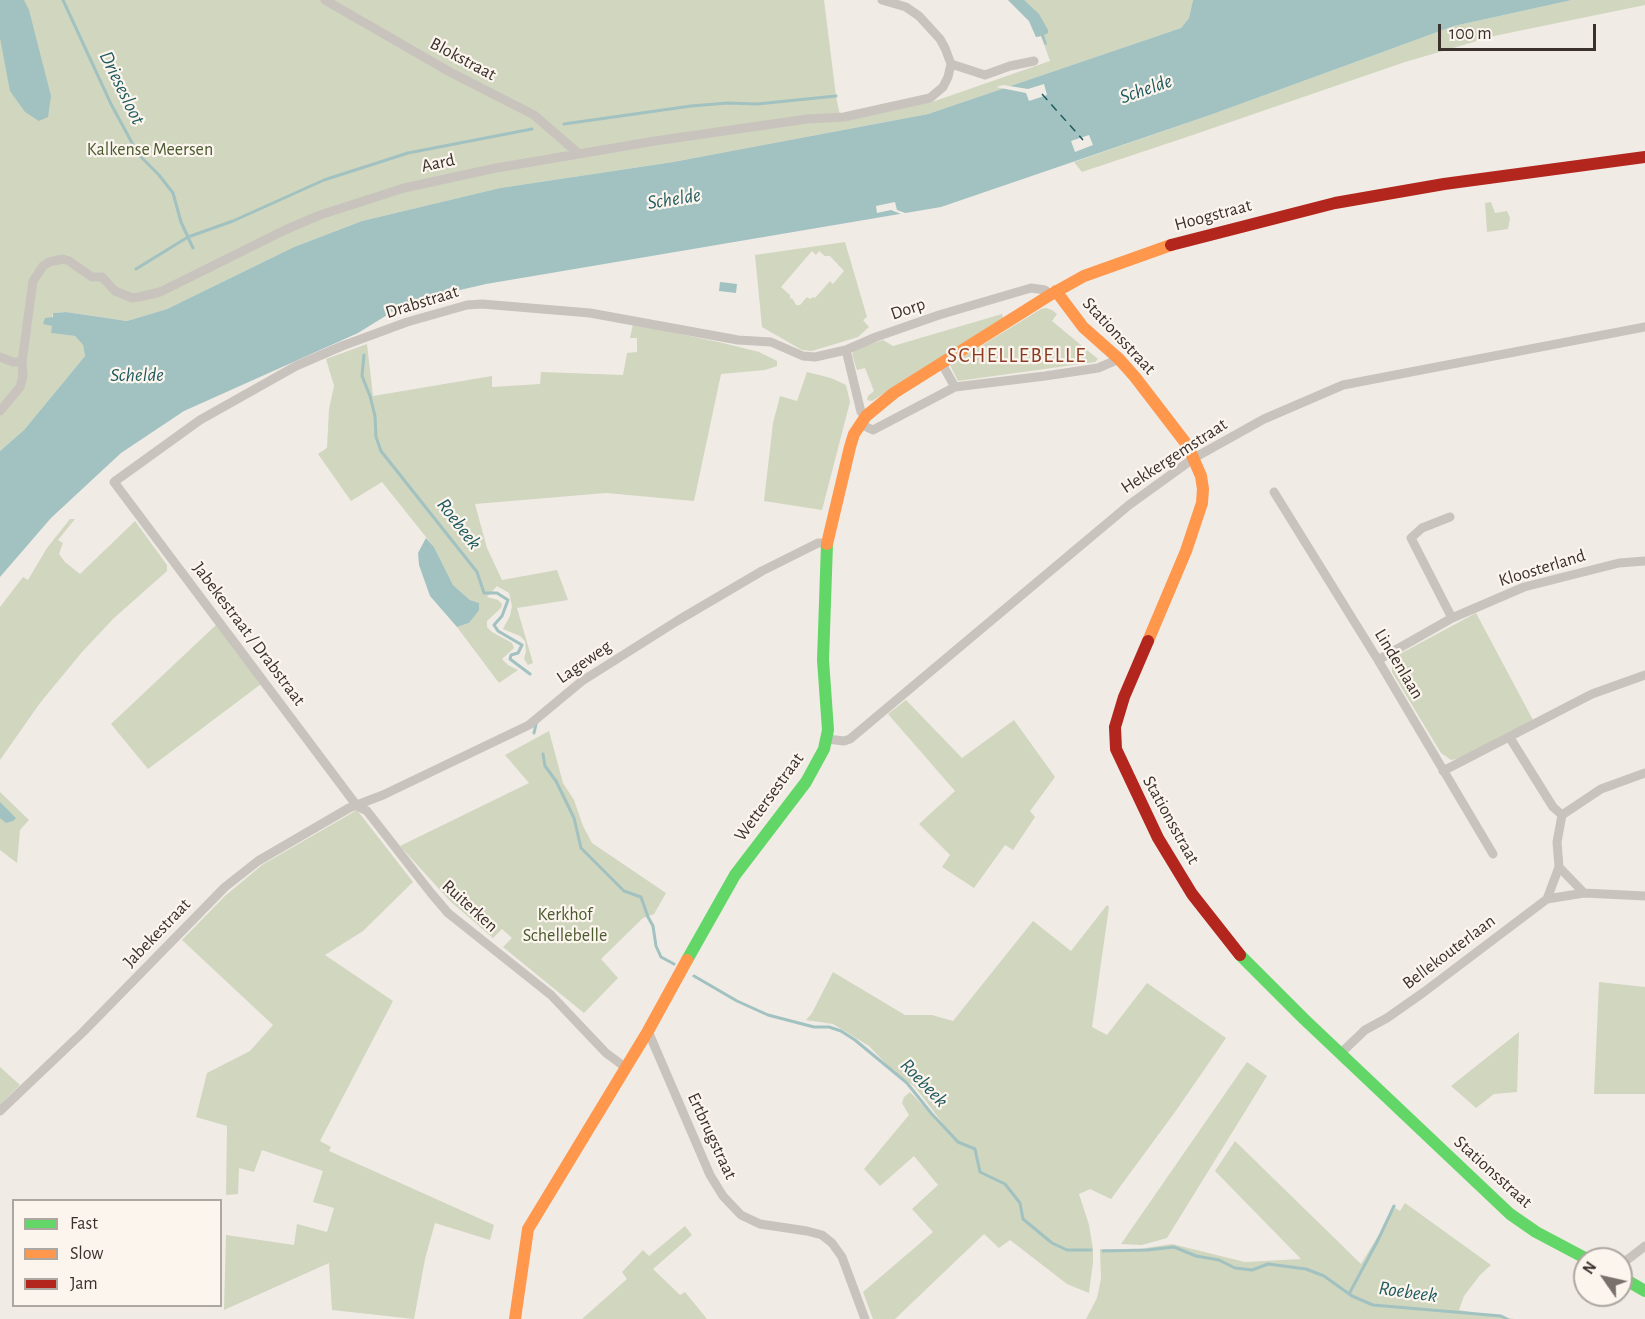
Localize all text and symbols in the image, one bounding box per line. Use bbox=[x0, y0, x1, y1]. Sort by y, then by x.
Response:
scale bar bbox=[1441, 12, 1598, 50]
text: 100 m bbox=[1449, 25, 1492, 43]
street label: Blokstraat bbox=[426, 33, 500, 85]
water label: Driesesloot bbox=[94, 47, 150, 129]
water label: Schelde bbox=[1117, 69, 1175, 109]
park label: Kalkense Meersen bbox=[87, 139, 213, 161]
street label: Aard bbox=[419, 149, 457, 177]
water label: Schelde bbox=[646, 183, 702, 215]
street label: Hoogstraat bbox=[1172, 194, 1254, 236]
street label: Drabstraat bbox=[383, 281, 461, 323]
street label: Dorp bbox=[888, 293, 928, 325]
street label: Stationsstraat bbox=[1078, 293, 1160, 379]
district label: SCHELLEBELLE bbox=[947, 343, 1087, 369]
water label: Schelde bbox=[110, 363, 164, 387]
street label: Hekkergemstraat bbox=[1117, 414, 1231, 498]
water label: Roebeek bbox=[431, 493, 487, 555]
street label: Kloosterland bbox=[1496, 545, 1588, 591]
street label: Jabekestraat / Drabstraat bbox=[188, 558, 310, 710]
street label: Lindenlaan bbox=[1370, 625, 1428, 703]
street label: Lageweg bbox=[553, 635, 615, 689]
street label: Wettersestraat bbox=[730, 748, 808, 846]
street label: Stationsstraat bbox=[1138, 772, 1204, 868]
street label: Ruiterken bbox=[437, 875, 503, 937]
street label: Jabekestraat bbox=[119, 894, 195, 972]
park label: Kerkhof Schellebelle bbox=[523, 904, 607, 946]
street label: Bellekouterlaan bbox=[1398, 910, 1500, 994]
water label: Roebeek bbox=[895, 1054, 953, 1112]
street label: Ertbrugstraat bbox=[682, 1089, 742, 1183]
street label: Stationsstraat bbox=[1449, 1131, 1537, 1213]
legend bbox=[12, 1199, 222, 1307]
text: Fast bbox=[70, 1215, 98, 1233]
text: Slow bbox=[70, 1245, 103, 1263]
north arrow bbox=[1573, 1247, 1633, 1307]
text: N bbox=[1580, 1259, 1599, 1277]
text: Jam bbox=[70, 1275, 98, 1293]
water label: Roebeek bbox=[1377, 1276, 1439, 1308]

